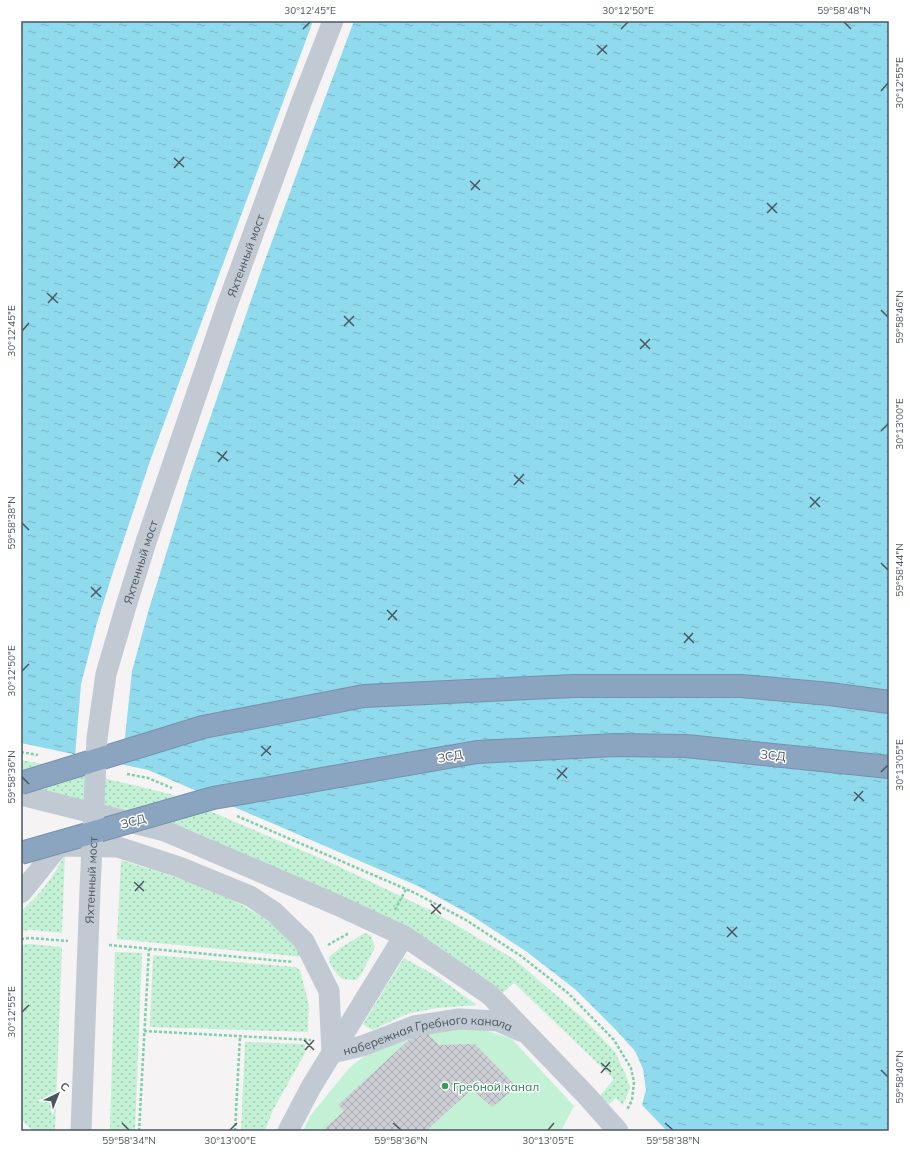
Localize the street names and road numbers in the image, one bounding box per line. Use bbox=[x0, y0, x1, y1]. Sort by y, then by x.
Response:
street label: Яхтенный мост bbox=[223, 212, 267, 299]
street label: Яхтенный мост bbox=[120, 518, 161, 606]
street label: ЗСД bbox=[436, 746, 464, 766]
street label: ЗСД bbox=[759, 746, 787, 764]
street label: ЗСД bbox=[119, 810, 148, 832]
street label: Яхтенный мост bbox=[81, 836, 100, 924]
street label: набережная Гребного канала bbox=[341, 1011, 515, 1058]

